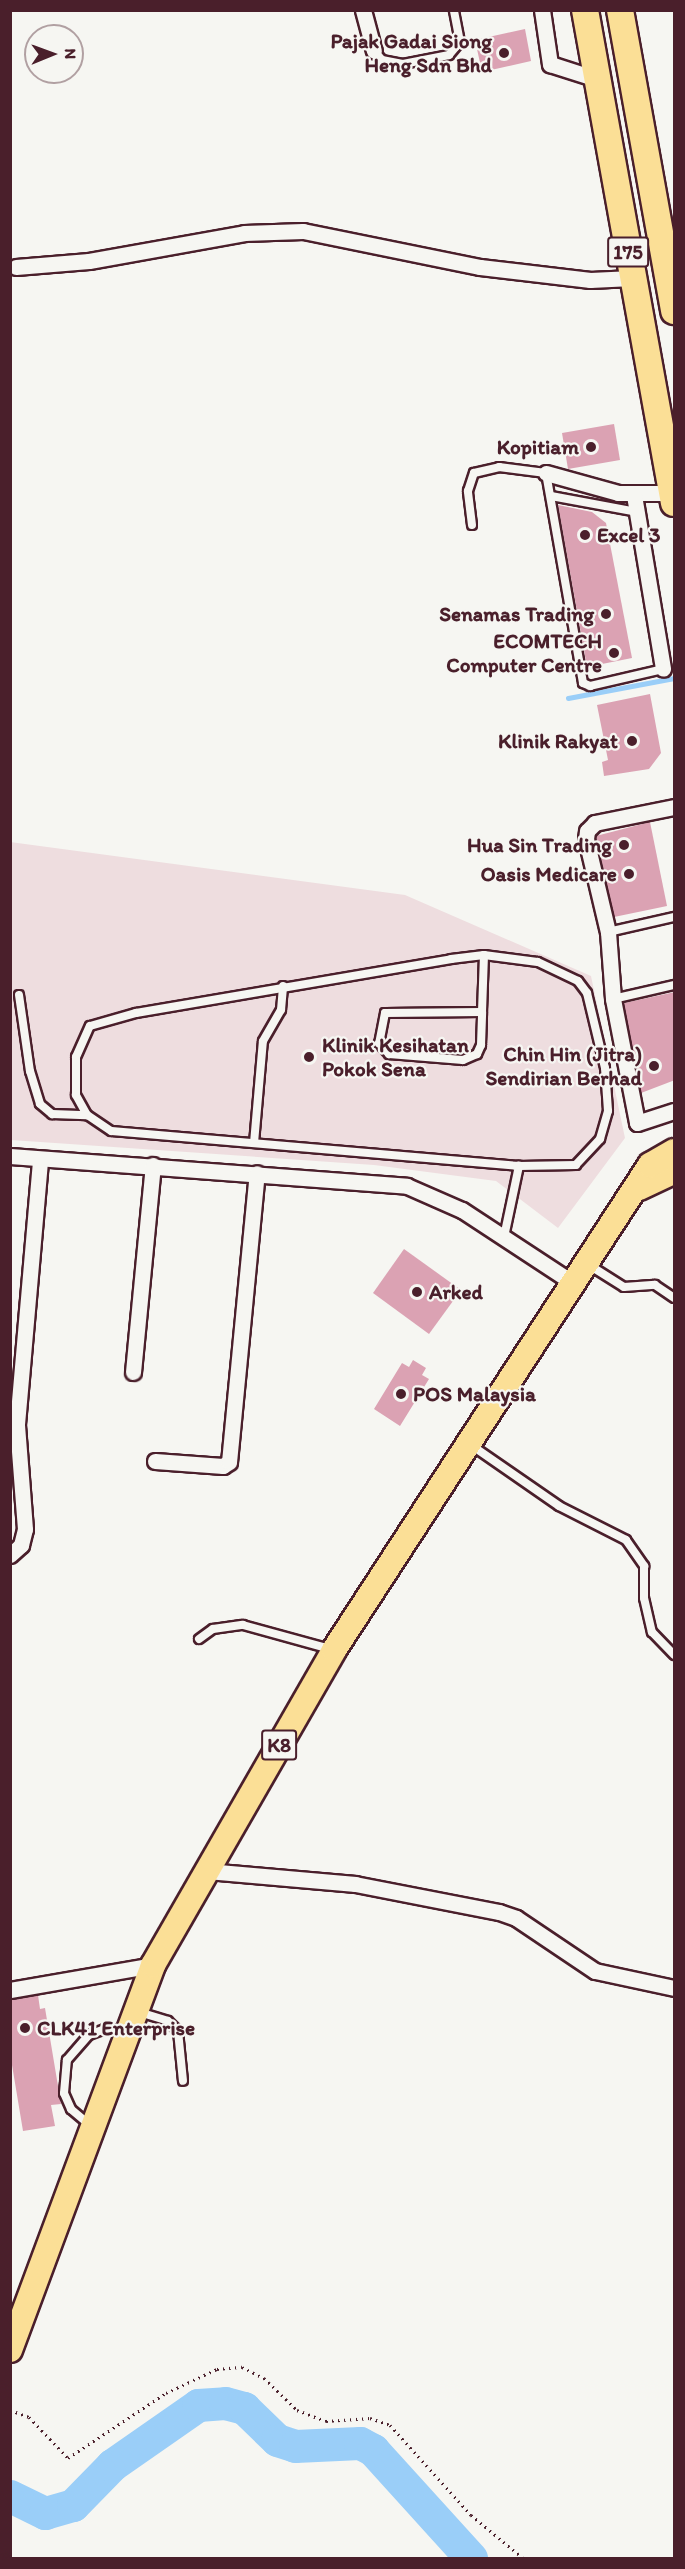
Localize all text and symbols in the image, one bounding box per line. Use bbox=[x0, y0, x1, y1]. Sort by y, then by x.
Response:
north arrow bbox=[24, 24, 84, 84]
place label: Pajak Gadai Siong Heng Sdn Bhd bbox=[331, 28, 492, 78]
marker: Pajak Gadai Siong Heng Sdn Bhd bbox=[497, 46, 511, 60]
text: N bbox=[61, 48, 80, 59]
road number: 175 bbox=[607, 235, 649, 269]
place label: Kopitiam bbox=[497, 434, 579, 460]
marker: Kopitiam bbox=[584, 440, 598, 454]
place label: Excel 3 bbox=[597, 522, 660, 548]
marker: Excel 3 bbox=[578, 528, 592, 542]
place label: Senamas Trading bbox=[439, 601, 594, 627]
marker: Senamas Trading bbox=[599, 607, 613, 621]
place label: ECOMTECH Computer Centre bbox=[446, 628, 602, 678]
marker: ECOMTECH Computer Centre bbox=[607, 646, 621, 660]
place label: Klinik Rakyat bbox=[499, 728, 618, 754]
marker: Klinik Rakyat bbox=[623, 732, 641, 750]
place label: Hua Sin Trading bbox=[468, 832, 612, 858]
marker: Hua Sin Trading bbox=[617, 838, 631, 852]
place label: Oasis Medicare bbox=[480, 861, 617, 887]
marker: Oasis Medicare bbox=[622, 867, 636, 881]
place label: Klinik Kesihatan Pokok Sena bbox=[322, 1032, 469, 1082]
place label: Chin Hin (Jitra) Sendirian Berhad bbox=[486, 1041, 642, 1091]
marker: Klinik Kesihatan Pokok Sena bbox=[300, 1048, 318, 1066]
marker: Chin Hin (Jitra) Sendirian Berhad bbox=[647, 1059, 661, 1073]
place label: Arked bbox=[429, 1279, 483, 1305]
marker: Arked bbox=[410, 1285, 424, 1299]
place label: POS Malaysia bbox=[413, 1381, 536, 1407]
marker: POS Malaysia bbox=[394, 1387, 408, 1401]
road number: K8 bbox=[261, 1728, 297, 1762]
place label: CLK41 Enterprise bbox=[37, 2015, 195, 2041]
marker: CLK41 Enterprise bbox=[18, 2021, 32, 2035]

